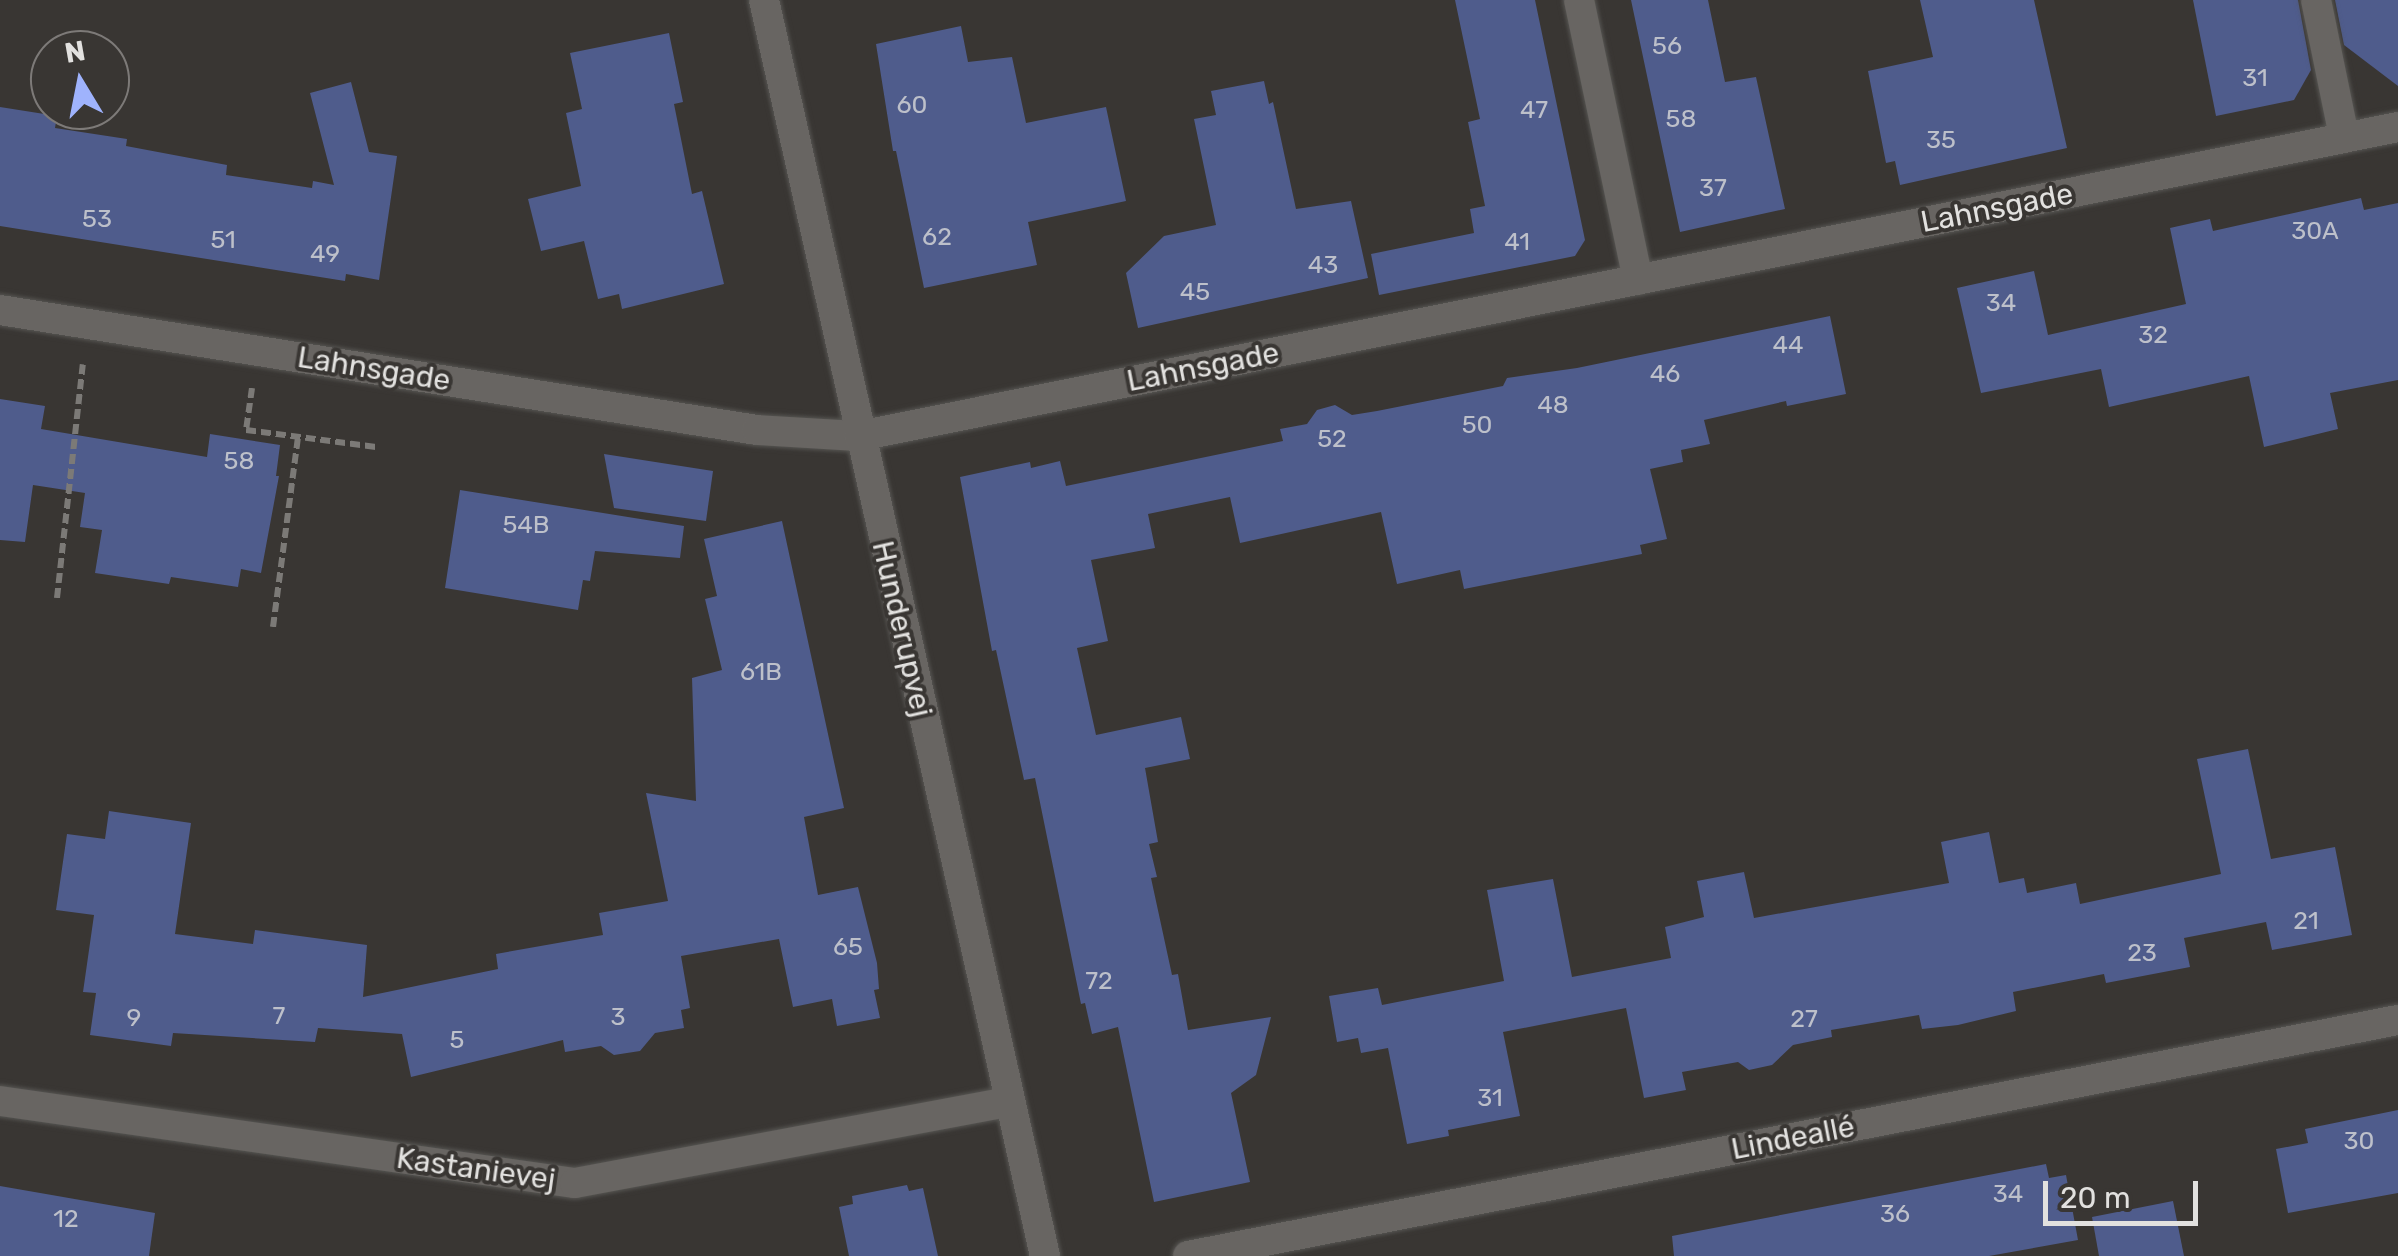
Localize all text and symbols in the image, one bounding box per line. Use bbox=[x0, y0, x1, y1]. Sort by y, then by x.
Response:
north arrow bbox=[30, 30, 130, 130]
house number: 56 bbox=[1652, 31, 1682, 61]
text: N bbox=[62, 34, 88, 70]
house number: 31 bbox=[2242, 63, 2268, 93]
house number: 60 bbox=[897, 90, 927, 120]
house number: 47 bbox=[1520, 95, 1548, 125]
house number: 58 bbox=[1666, 104, 1696, 134]
house number: 35 bbox=[1926, 125, 1956, 155]
house number: 37 bbox=[1699, 173, 1727, 203]
street label: Lahnsgade bbox=[1918, 176, 2076, 240]
house number: 53 bbox=[82, 204, 112, 234]
house number: 30A bbox=[2291, 216, 2339, 246]
house number: 62 bbox=[922, 222, 952, 252]
house number: 51 bbox=[210, 225, 236, 255]
house number: 41 bbox=[1504, 227, 1530, 257]
house number: 49 bbox=[310, 239, 340, 269]
house number: 43 bbox=[1308, 250, 1338, 280]
house number: 45 bbox=[1180, 277, 1210, 307]
house number: 34 bbox=[1986, 288, 2016, 318]
house number: 32 bbox=[2138, 320, 2168, 350]
house number: 44 bbox=[1772, 330, 1804, 360]
street label: Lahnsgade bbox=[1124, 335, 1282, 399]
street label: Lahnsgade bbox=[295, 339, 453, 399]
house number: 46 bbox=[1650, 359, 1680, 389]
house number: 48 bbox=[1537, 390, 1569, 420]
house number: 50 bbox=[1462, 410, 1492, 440]
house number: 52 bbox=[1317, 424, 1347, 454]
house number: 58 bbox=[224, 446, 254, 476]
house number: 54B bbox=[502, 510, 550, 540]
street label: Hunderupvej bbox=[864, 537, 940, 721]
house number: 61B bbox=[740, 657, 782, 687]
house number: 21 bbox=[2293, 906, 2319, 936]
house number: 65 bbox=[833, 932, 863, 962]
house number: 23 bbox=[2127, 938, 2157, 968]
house number: 72 bbox=[1085, 966, 1113, 996]
house number: 7 bbox=[273, 1001, 285, 1031]
house number: 3 bbox=[610, 1002, 626, 1032]
house number: 9 bbox=[127, 1003, 141, 1033]
house number: 27 bbox=[1790, 1004, 1818, 1034]
house number: 5 bbox=[450, 1025, 464, 1055]
house number: 31 bbox=[1477, 1083, 1503, 1113]
street label: Lindeallé bbox=[1728, 1108, 1858, 1168]
house number: 30 bbox=[2344, 1126, 2374, 1156]
street label: Kastanievej bbox=[394, 1140, 558, 1198]
scale bar bbox=[2048, 1161, 2203, 1223]
house number: 34 bbox=[1993, 1179, 2023, 1209]
text: 20 m bbox=[2060, 1180, 2131, 1216]
house number: 36 bbox=[1880, 1199, 1910, 1229]
house number: 12 bbox=[53, 1204, 79, 1234]

